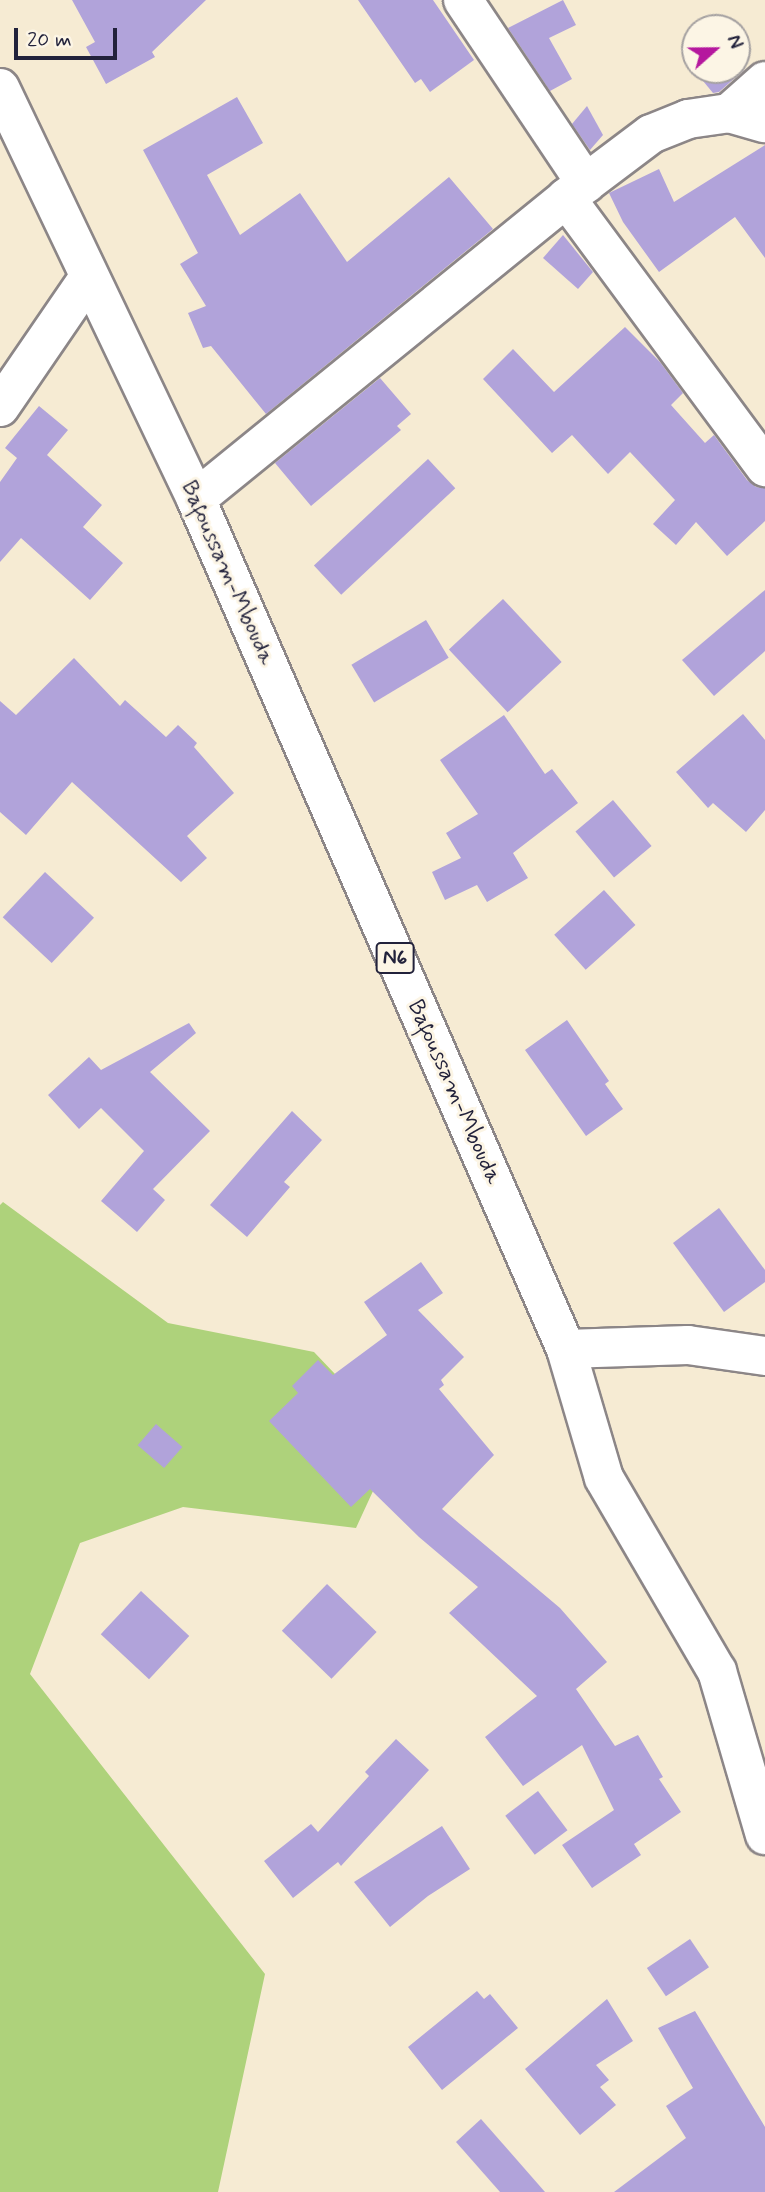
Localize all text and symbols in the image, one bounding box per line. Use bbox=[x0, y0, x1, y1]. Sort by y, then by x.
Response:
scale bar bbox=[18, 14, 121, 58]
north arrow bbox=[681, 14, 751, 84]
text: 20 m bbox=[27, 26, 72, 54]
text: N bbox=[720, 32, 748, 52]
street label: Bafoussam-Mbouda bbox=[174, 477, 280, 669]
road number: N6 bbox=[374, 940, 416, 976]
street label: Bafoussam-Mbouda bbox=[401, 996, 507, 1188]

